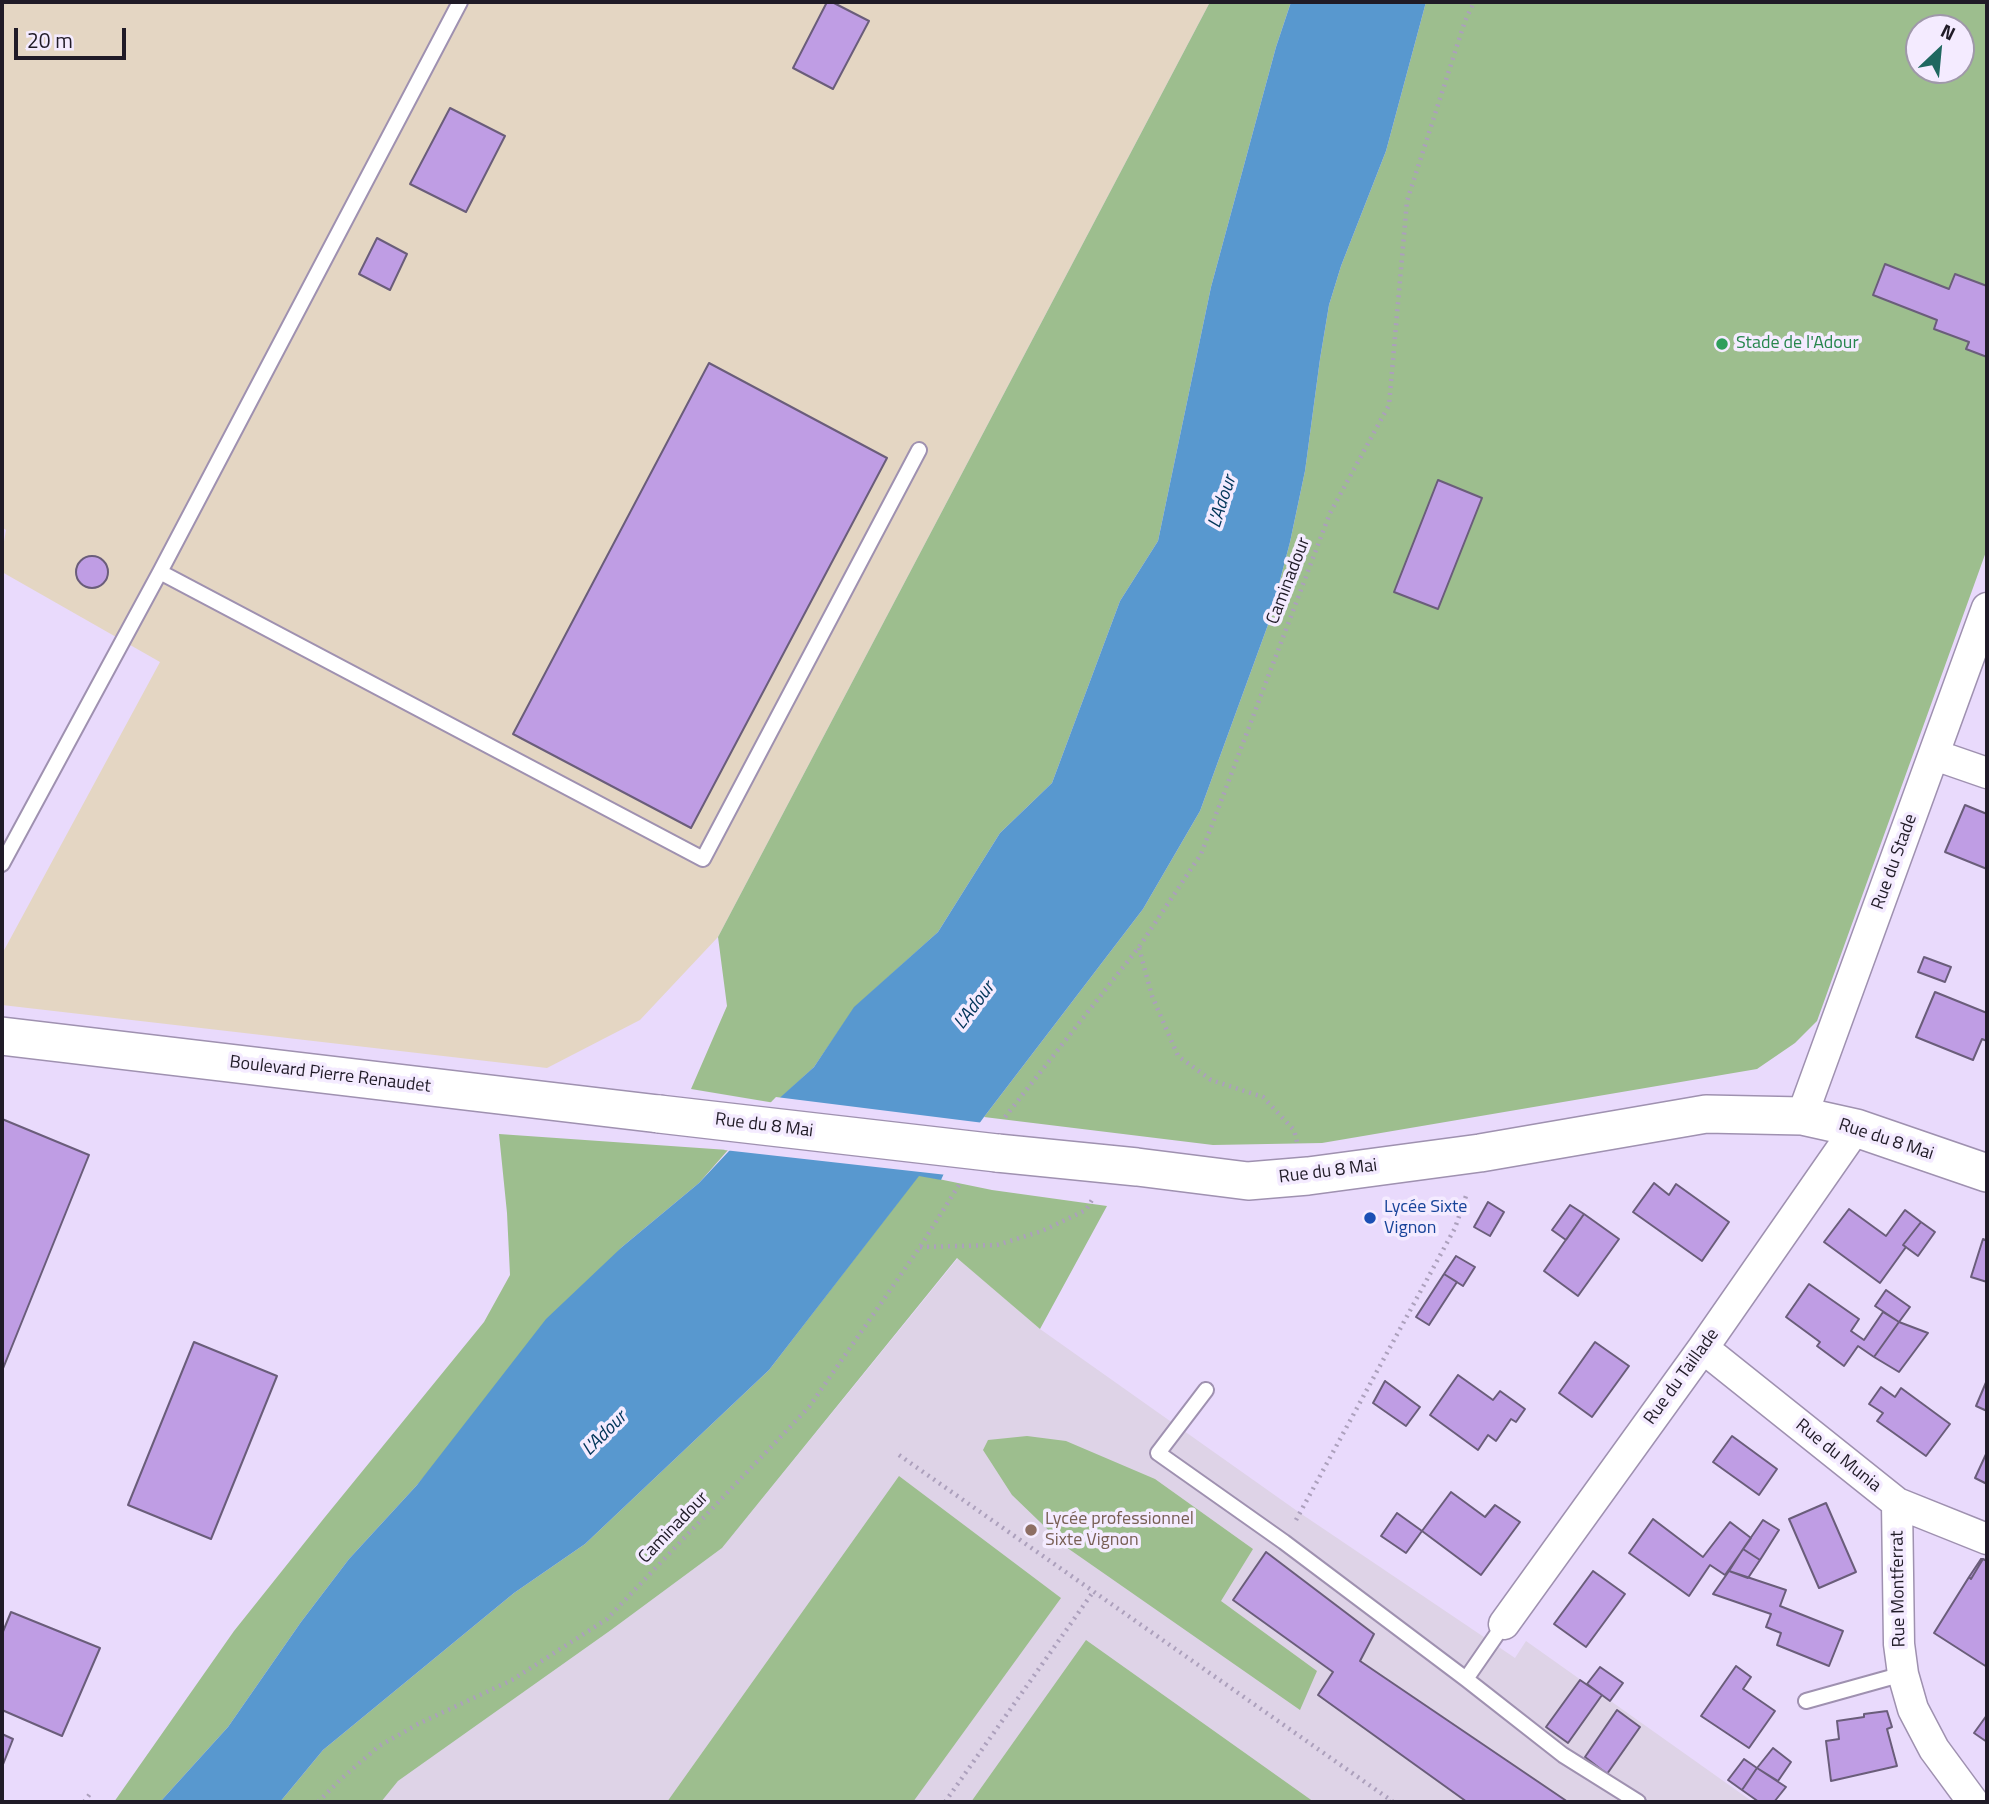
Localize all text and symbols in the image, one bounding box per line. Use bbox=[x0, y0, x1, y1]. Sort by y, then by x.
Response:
scale bar bbox=[18, 14, 130, 58]
north arrow bbox=[1905, 14, 1975, 84]
text: N bbox=[1936, 16, 1961, 47]
text: 20 m bbox=[27, 24, 73, 56]
place label: Stade de l'Adour bbox=[1736, 333, 1859, 355]
marker: Stade de l'Adour bbox=[1714, 336, 1730, 352]
water label: L'Adour bbox=[1204, 473, 1242, 531]
street label: Caminadour bbox=[1263, 535, 1315, 627]
street label: Rue du Stade bbox=[1868, 811, 1922, 913]
water label: L'Adour bbox=[950, 978, 1000, 1034]
street label: Boulevard Pierre Renaudet bbox=[228, 1052, 432, 1098]
street label: Rue du 8 Mai bbox=[714, 1109, 814, 1143]
street label: Rue du 8 Mai bbox=[1836, 1114, 1936, 1166]
street label: Rue du 8 Mai bbox=[1278, 1155, 1378, 1189]
place label: Lycée Sixte Vignon bbox=[1384, 1197, 1467, 1240]
marker: Lycée Sixte Vignon bbox=[1362, 1210, 1378, 1226]
street label: Rue du Taillade bbox=[1640, 1325, 1724, 1429]
water label: L'Adour bbox=[578, 1407, 632, 1461]
street label: Rue du Munia bbox=[1791, 1415, 1885, 1497]
street label: Caminadour bbox=[635, 1488, 713, 1568]
place label: Lycée professionnel Sixte Vignon bbox=[1045, 1509, 1194, 1552]
marker: Lycée professionnel Sixte Vignon bbox=[1023, 1522, 1039, 1538]
street label: Rue Montferrat bbox=[1887, 1530, 1911, 1648]

